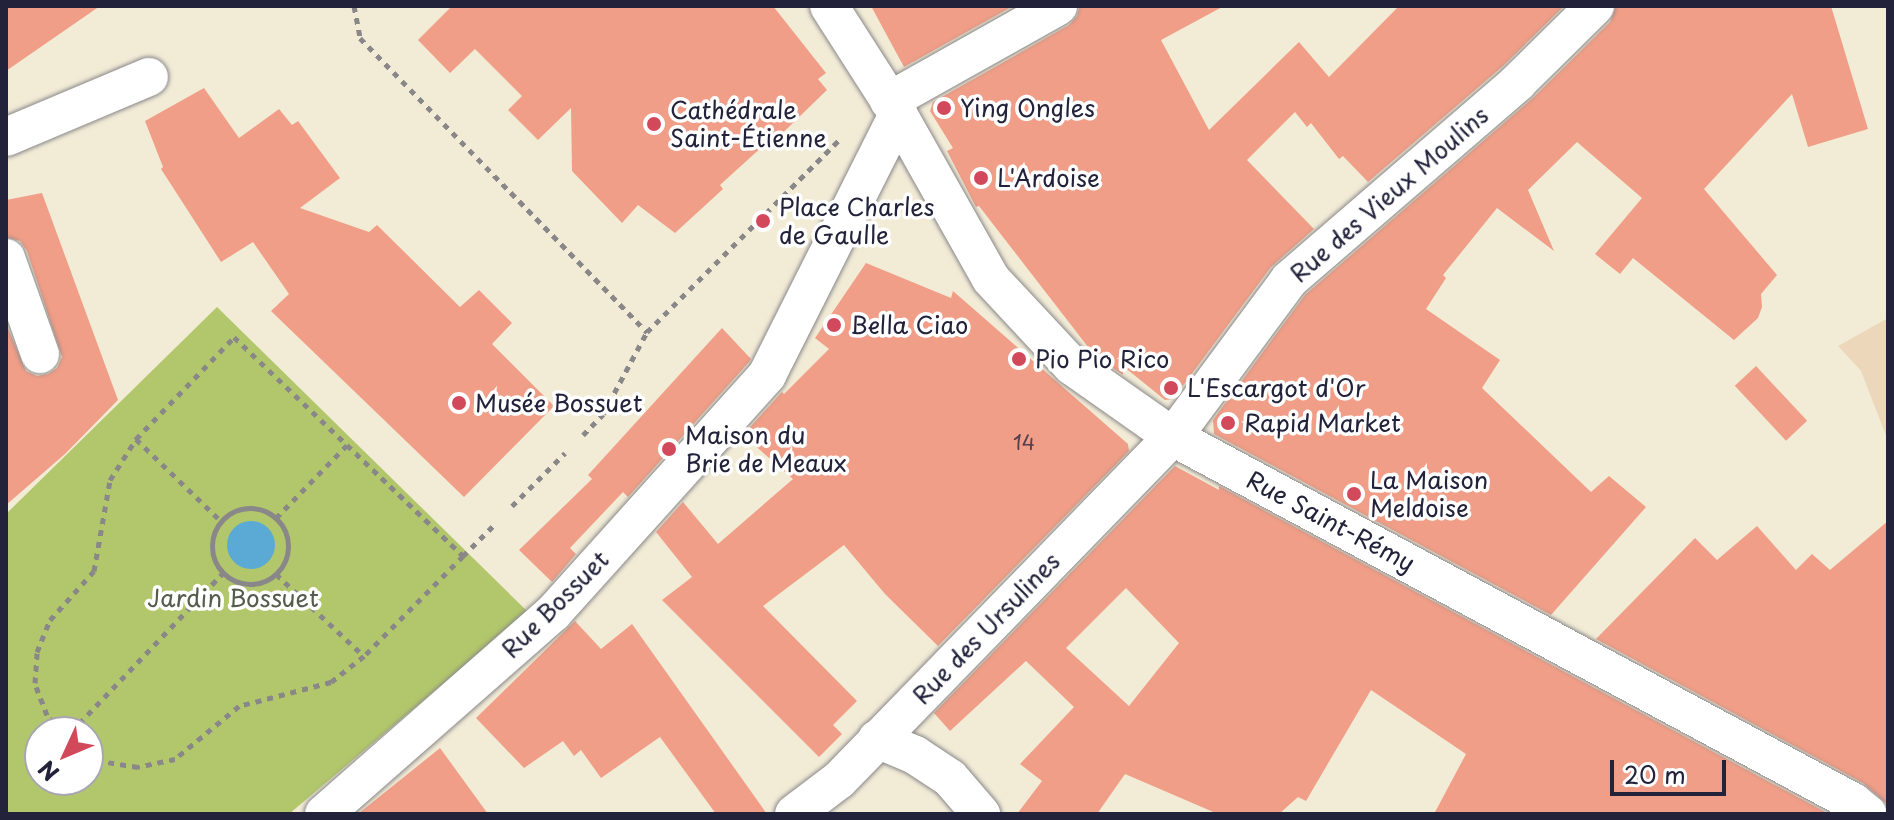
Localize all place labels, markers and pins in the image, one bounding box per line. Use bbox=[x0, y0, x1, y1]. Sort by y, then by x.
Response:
place label: Ying Ongles bbox=[960, 94, 1094, 122]
place label: Cathédrale Saint-Étienne bbox=[670, 96, 827, 152]
marker: Ying Ongles bbox=[935, 99, 953, 117]
marker: Cathédrale Saint-Étienne bbox=[645, 115, 663, 133]
place label: L'Ardoise bbox=[997, 164, 1100, 192]
marker: L'Ardoise bbox=[972, 169, 990, 187]
place label: Place Charles de Gaulle bbox=[779, 193, 936, 249]
marker: Place Charles de Gaulle bbox=[754, 212, 772, 230]
place label: Bella Ciao bbox=[850, 311, 968, 339]
marker: Bella Ciao bbox=[825, 316, 843, 334]
place label: Pio Pio Rico bbox=[1035, 345, 1168, 373]
marker: Pio Pio Rico bbox=[1010, 350, 1028, 368]
place label: L'Escargot d'Or bbox=[1187, 374, 1366, 402]
marker: L'Escargot d'Or bbox=[1162, 379, 1180, 397]
place label: Musée Bossuet bbox=[475, 389, 645, 417]
marker: Musée Bossuet bbox=[450, 394, 468, 412]
place label: Rapid Market bbox=[1244, 409, 1403, 437]
marker: Rapid Market bbox=[1219, 414, 1237, 432]
place label: Maison du Brie de Meaux bbox=[685, 421, 851, 477]
marker: Maison du Brie de Meaux bbox=[660, 440, 678, 458]
place label: La Maison Meldoise bbox=[1370, 466, 1489, 522]
marker: La Maison Meldoise bbox=[1345, 485, 1363, 503]

